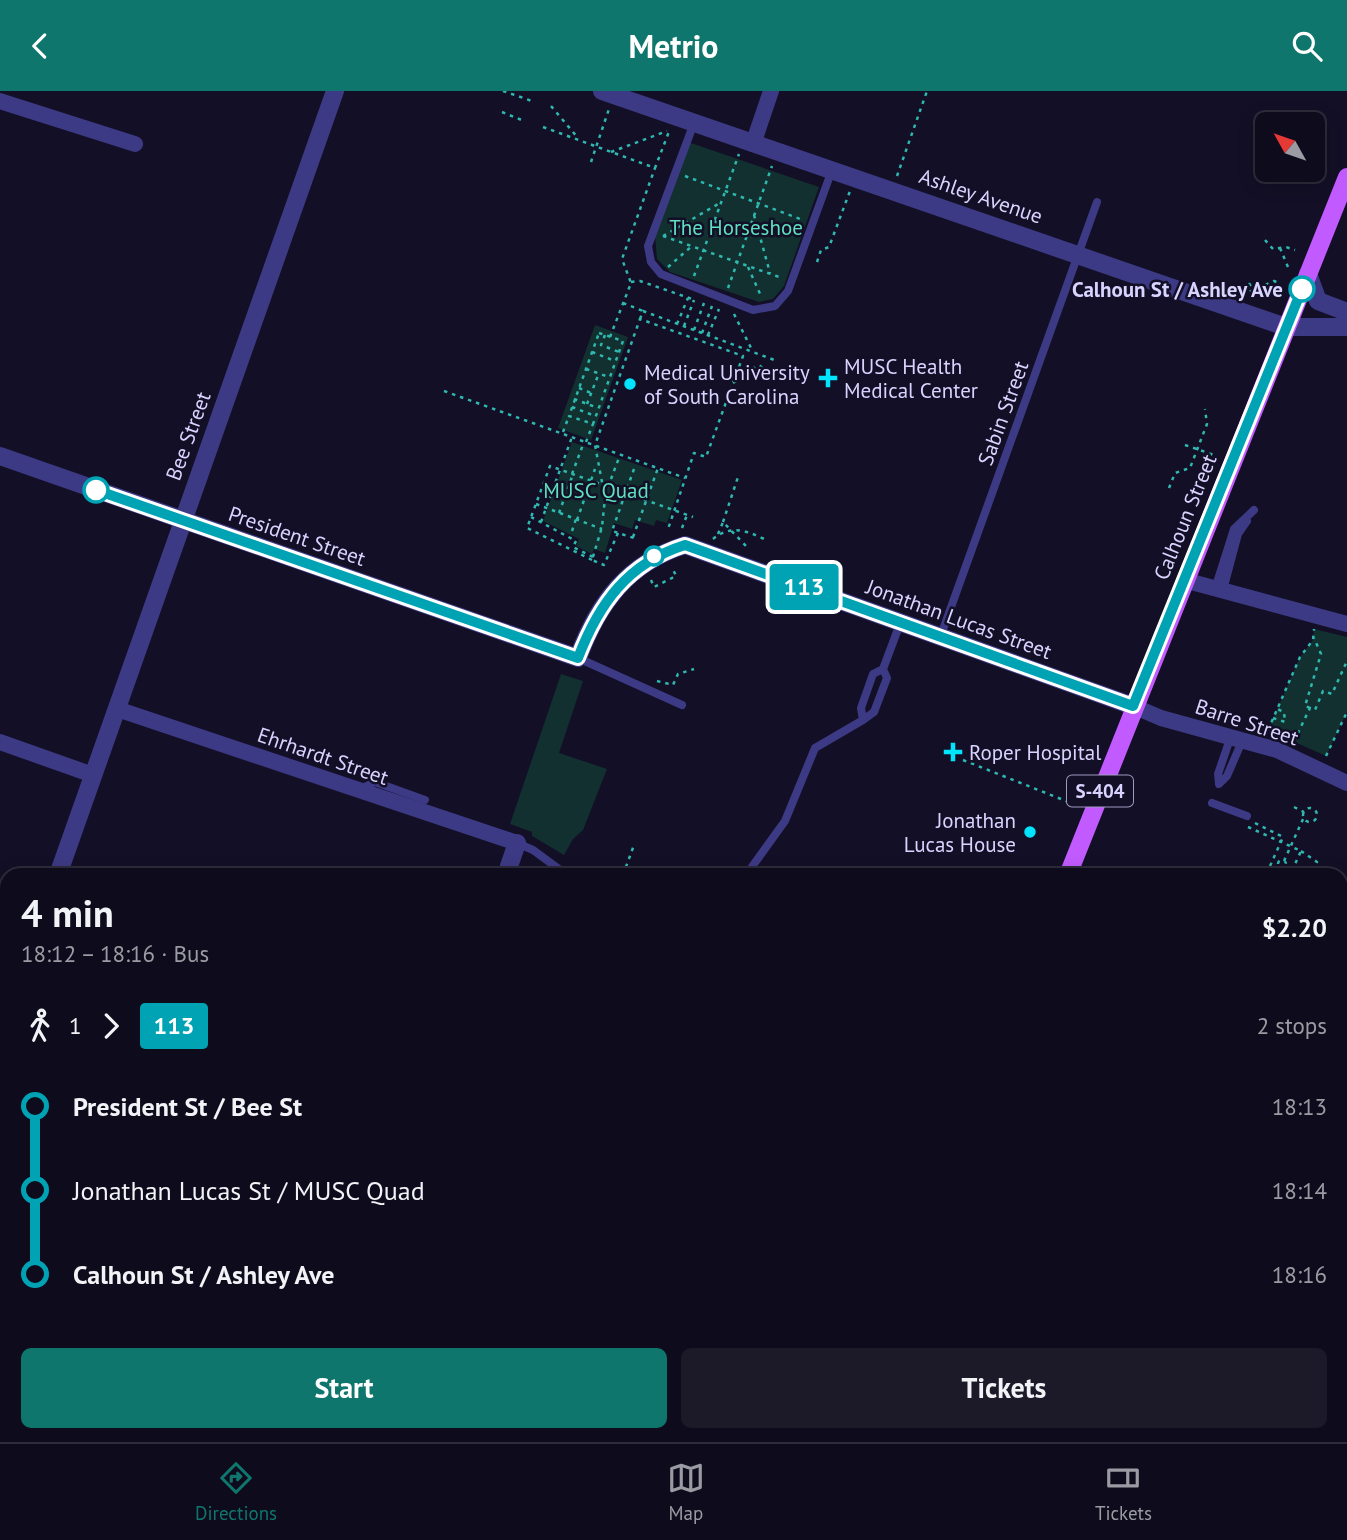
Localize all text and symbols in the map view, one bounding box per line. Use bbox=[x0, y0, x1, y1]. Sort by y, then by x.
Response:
text: Metrio bbox=[628, 25, 719, 67]
icon: back bbox=[21, 27, 59, 65]
icon: search bbox=[1288, 27, 1326, 65]
north arrow bbox=[1255, 112, 1325, 182]
map controls bbox=[1255, 112, 1325, 182]
street label: Ashley Avenue bbox=[916, 162, 1046, 230]
park label: The Horseshoe bbox=[669, 214, 803, 241]
place label: Calhoun St / Ashley Ave bbox=[1072, 276, 1283, 303]
marker: Calhoun St / Ashley Ave bbox=[1289, 276, 1315, 302]
place label: MUSC Health Medical Center bbox=[844, 353, 978, 404]
street label: Sabin Street bbox=[972, 357, 1034, 469]
place label: Medical University of South Carolina bbox=[644, 359, 810, 410]
marker: MUSC Health Medical Center bbox=[818, 368, 838, 388]
marker: Medical University of South Carolina bbox=[622, 376, 638, 392]
street label: Bee Street bbox=[159, 388, 217, 484]
street label: Calhoun Street bbox=[1148, 450, 1222, 584]
unlabelled marker bbox=[83, 477, 109, 503]
park label: MUSC Quad bbox=[543, 477, 649, 504]
street label: President Street bbox=[225, 500, 369, 572]
unlabelled marker bbox=[644, 546, 664, 566]
line badge: 113 bbox=[764, 564, 844, 610]
text: 113 bbox=[784, 571, 824, 602]
street label: Jonathan Lucas Street bbox=[862, 573, 1055, 665]
street label: Barre Street bbox=[1192, 693, 1302, 751]
street label: Ehrhardt Street bbox=[254, 721, 392, 791]
place label: Roper Hospital bbox=[969, 739, 1101, 766]
marker: Roper Hospital bbox=[943, 742, 963, 762]
road number: S-404 bbox=[1067, 775, 1133, 807]
place label: Jonathan Lucas House bbox=[904, 807, 1016, 858]
marker: Jonathan Lucas House bbox=[1022, 824, 1038, 840]
text: 4 min bbox=[21, 888, 114, 937]
text: $2.20 bbox=[1262, 911, 1327, 944]
text: 18:12 – 18:16 · Bus bbox=[21, 939, 209, 968]
icon: walk bbox=[21, 1007, 59, 1045]
icon: forward bbox=[92, 1007, 130, 1045]
text: 113 bbox=[154, 1010, 194, 1041]
text: 1 bbox=[69, 1011, 82, 1040]
text: 2 stops bbox=[1257, 1011, 1327, 1040]
text: President St / Bee St bbox=[73, 1090, 302, 1123]
text: 18:13 bbox=[1272, 1092, 1327, 1121]
text: Jonathan Lucas St / MUSC Quad bbox=[73, 1174, 425, 1207]
text: 18:14 bbox=[1272, 1176, 1327, 1205]
text: Calhoun St / Ashley Ave bbox=[73, 1258, 334, 1291]
text: 18:16 bbox=[1272, 1260, 1327, 1289]
button: Start bbox=[21, 1348, 667, 1428]
button: Tickets bbox=[681, 1348, 1327, 1428]
tab: Directions bbox=[195, 1459, 277, 1525]
tab: Map bbox=[667, 1459, 705, 1525]
tab: Tickets bbox=[1095, 1459, 1152, 1525]

